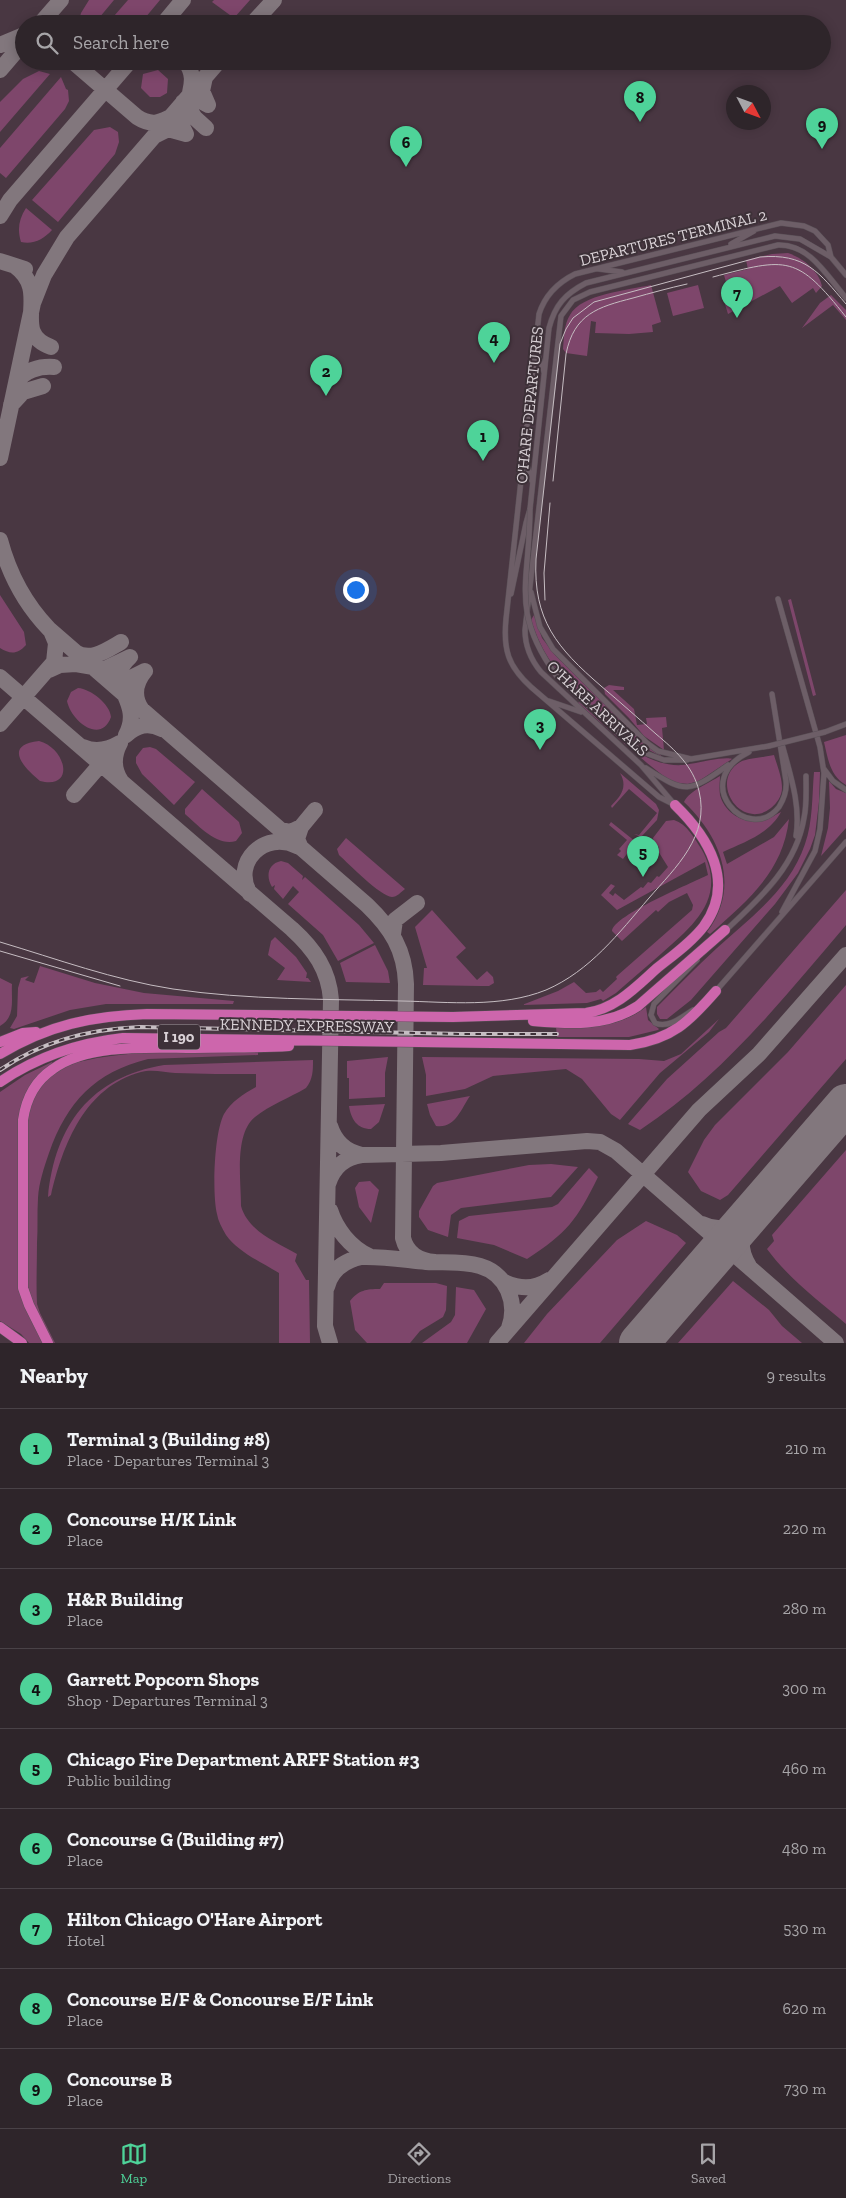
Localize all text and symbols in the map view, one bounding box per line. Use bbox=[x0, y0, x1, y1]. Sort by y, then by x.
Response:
search box bbox=[15, 15, 831, 70]
icon: search bbox=[33, 29, 61, 57]
text: Search here bbox=[73, 31, 169, 54]
pin: 8 bbox=[624, 81, 656, 122]
north arrow bbox=[726, 85, 771, 130]
pin: 9 bbox=[806, 108, 838, 149]
pin: 6 bbox=[390, 126, 422, 167]
street label: DEPARTURES TERMINAL 2 bbox=[578, 205, 769, 270]
pin: 7 bbox=[721, 277, 753, 318]
pin: 4 bbox=[478, 322, 510, 363]
street label: O'HARE DEPARTURES bbox=[512, 325, 547, 485]
pin: 2 bbox=[310, 355, 342, 396]
pin: 1 bbox=[467, 420, 499, 461]
your location bbox=[343, 577, 369, 603]
street label: O'HARE ARRIVALS bbox=[543, 656, 652, 760]
pin: 3 bbox=[524, 709, 556, 750]
pin: 5 bbox=[627, 836, 659, 877]
street label: KENNEDY EXPRESSWAY bbox=[220, 1014, 394, 1037]
road number: I 190 bbox=[158, 1024, 200, 1050]
text: Nearby bbox=[20, 1363, 88, 1388]
text: 9 results bbox=[766, 1366, 826, 1385]
text: Terminal 3 (Building #8) bbox=[67, 1428, 270, 1451]
text: 1 bbox=[33, 1439, 39, 1458]
text: 210 m bbox=[785, 1439, 826, 1458]
text: Place · Departures Terminal 3 bbox=[67, 1451, 269, 1470]
text: Concourse H/K Link bbox=[67, 1508, 236, 1531]
text: 2 bbox=[32, 1519, 40, 1538]
text: 220 m bbox=[783, 1519, 826, 1538]
text: Place bbox=[67, 1531, 103, 1550]
text: H&R Building bbox=[67, 1588, 183, 1611]
text: 3 bbox=[32, 1599, 40, 1618]
text: 280 m bbox=[782, 1599, 826, 1618]
text: Place bbox=[67, 1611, 103, 1630]
text: Garrett Popcorn Shops bbox=[67, 1668, 259, 1691]
text: 4 bbox=[31, 1679, 41, 1698]
text: 300 m bbox=[782, 1679, 826, 1698]
text: Shop · Departures Terminal 3 bbox=[67, 1691, 268, 1710]
text: Chicago Fire Department ARFF Station #3 bbox=[67, 1748, 420, 1771]
text: 5 bbox=[32, 1759, 40, 1778]
text: 460 m bbox=[782, 1759, 826, 1778]
text: Public building bbox=[67, 1771, 171, 1790]
text: Concourse G (Building #7) bbox=[67, 1828, 284, 1851]
text: 6 bbox=[32, 1839, 40, 1858]
text: 480 m bbox=[782, 1839, 826, 1858]
text: Place bbox=[67, 1851, 103, 1870]
text: Hilton Chicago O'Hare Airport bbox=[67, 1908, 322, 1931]
text: 7 bbox=[32, 1919, 40, 1938]
text: 530 m bbox=[783, 1919, 826, 1938]
text: Hotel bbox=[67, 1931, 105, 1950]
text: Concourse E/F & Concourse E/F Link bbox=[67, 1988, 373, 2011]
text: 8 bbox=[32, 1999, 40, 2018]
text: 620 m bbox=[783, 1999, 826, 2018]
text: Place bbox=[67, 2011, 103, 2030]
text: Concourse B bbox=[67, 2068, 172, 2091]
text: 9 bbox=[32, 2079, 40, 2098]
text: 730 m bbox=[784, 2079, 826, 2098]
text: Place bbox=[67, 2091, 103, 2110]
tab: Map bbox=[120, 2140, 148, 2187]
tab: Directions bbox=[388, 2140, 451, 2187]
tab: Saved bbox=[691, 2140, 726, 2187]

